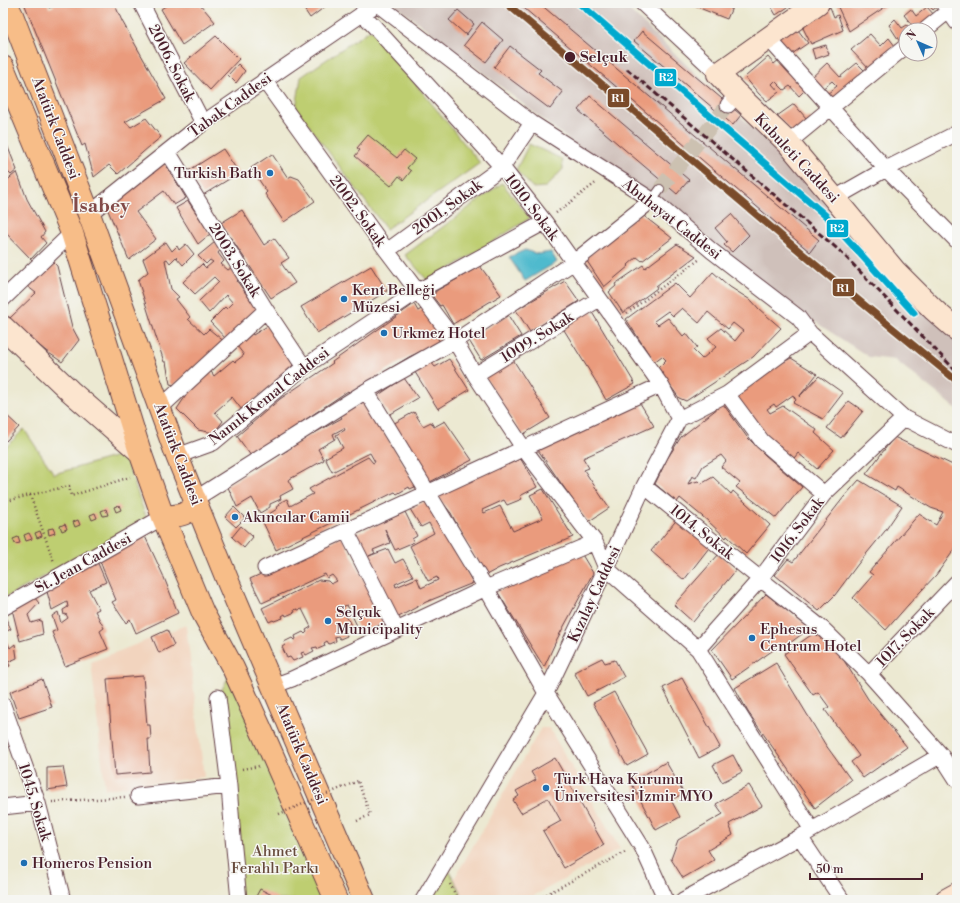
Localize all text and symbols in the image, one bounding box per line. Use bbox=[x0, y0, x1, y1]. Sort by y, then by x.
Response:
street label: 2006. Sokak bbox=[144, 21, 200, 106]
north arrow bbox=[898, 22, 938, 62]
text: N bbox=[904, 27, 920, 44]
place label: Selçuk bbox=[580, 48, 629, 67]
marker: Selçuk bbox=[563, 50, 577, 64]
line badge: R2 bbox=[654, 68, 677, 87]
street label: Tabak Caddesi bbox=[185, 69, 276, 142]
text: R2 bbox=[658, 71, 674, 85]
street label: Atatürk Caddesi bbox=[27, 73, 84, 182]
line badge: R1 bbox=[607, 88, 630, 108]
text: R1 bbox=[611, 92, 625, 106]
street label: Kubuleti Caddesi bbox=[750, 109, 843, 207]
place label: Turkish Bath bbox=[174, 164, 262, 183]
marker: Turkish Bath bbox=[265, 168, 275, 178]
street label: 1010. Sokak bbox=[500, 170, 564, 245]
street label: 2002. Sokak bbox=[325, 172, 391, 252]
street label: Abuhayat Caddesi bbox=[617, 174, 725, 264]
street label: 2001, Sokak bbox=[409, 175, 487, 239]
district label: İsabey bbox=[72, 192, 130, 218]
line badge: R2 bbox=[826, 219, 849, 238]
street label: 2003. Sokak bbox=[204, 220, 265, 302]
text: R2 bbox=[829, 222, 845, 236]
line badge: R1 bbox=[832, 278, 855, 297]
place label: Kent Belleği Müzesi bbox=[352, 281, 435, 317]
text: R1 bbox=[836, 282, 850, 296]
marker: Kent Belleği Müzesi bbox=[339, 294, 349, 304]
street label: 1009. Sokak bbox=[497, 307, 578, 367]
place label: Urkmez Hotel bbox=[392, 324, 486, 343]
marker: Urkmez Hotel bbox=[379, 328, 389, 338]
street label: Namık Kemal Caddesi bbox=[205, 343, 334, 450]
street label: Atatürk Caddesi bbox=[149, 399, 206, 508]
street label: 1016. Sokak bbox=[766, 493, 829, 567]
street label: 1014. Sokak bbox=[666, 501, 739, 565]
place label: Akıncılar Camii bbox=[242, 508, 350, 527]
marker: Akıncılar Camii bbox=[230, 512, 240, 522]
street label: St. Jean Caddesi bbox=[31, 529, 135, 598]
street label: Kızılay Caddesi bbox=[564, 543, 625, 646]
place label: Selçuk Municipality bbox=[336, 603, 423, 639]
street label: 1017. Sokak bbox=[872, 603, 939, 671]
marker: Selçuk Municipality bbox=[323, 616, 333, 626]
place label: Ephesus Centrum Hotel bbox=[760, 620, 862, 656]
marker: Ephesus Centrum Hotel bbox=[747, 633, 757, 643]
street label: Atatürk Caddesi bbox=[271, 700, 332, 808]
street label: 1045. Sokak bbox=[14, 761, 56, 844]
place label: Türk Hava Kurumu Üniversitesi İzmir MYO bbox=[554, 770, 713, 806]
marker: Türk Hava Kurumu Üniversitesi İzmir MYO bbox=[541, 783, 551, 793]
park label: Ahmet Ferahlı Parkı bbox=[231, 842, 319, 878]
place label: Homeros Pension bbox=[32, 854, 152, 873]
scale bar bbox=[810, 855, 922, 881]
marker: Homeros Pension bbox=[19, 858, 29, 868]
text: 50 m bbox=[816, 862, 844, 877]

